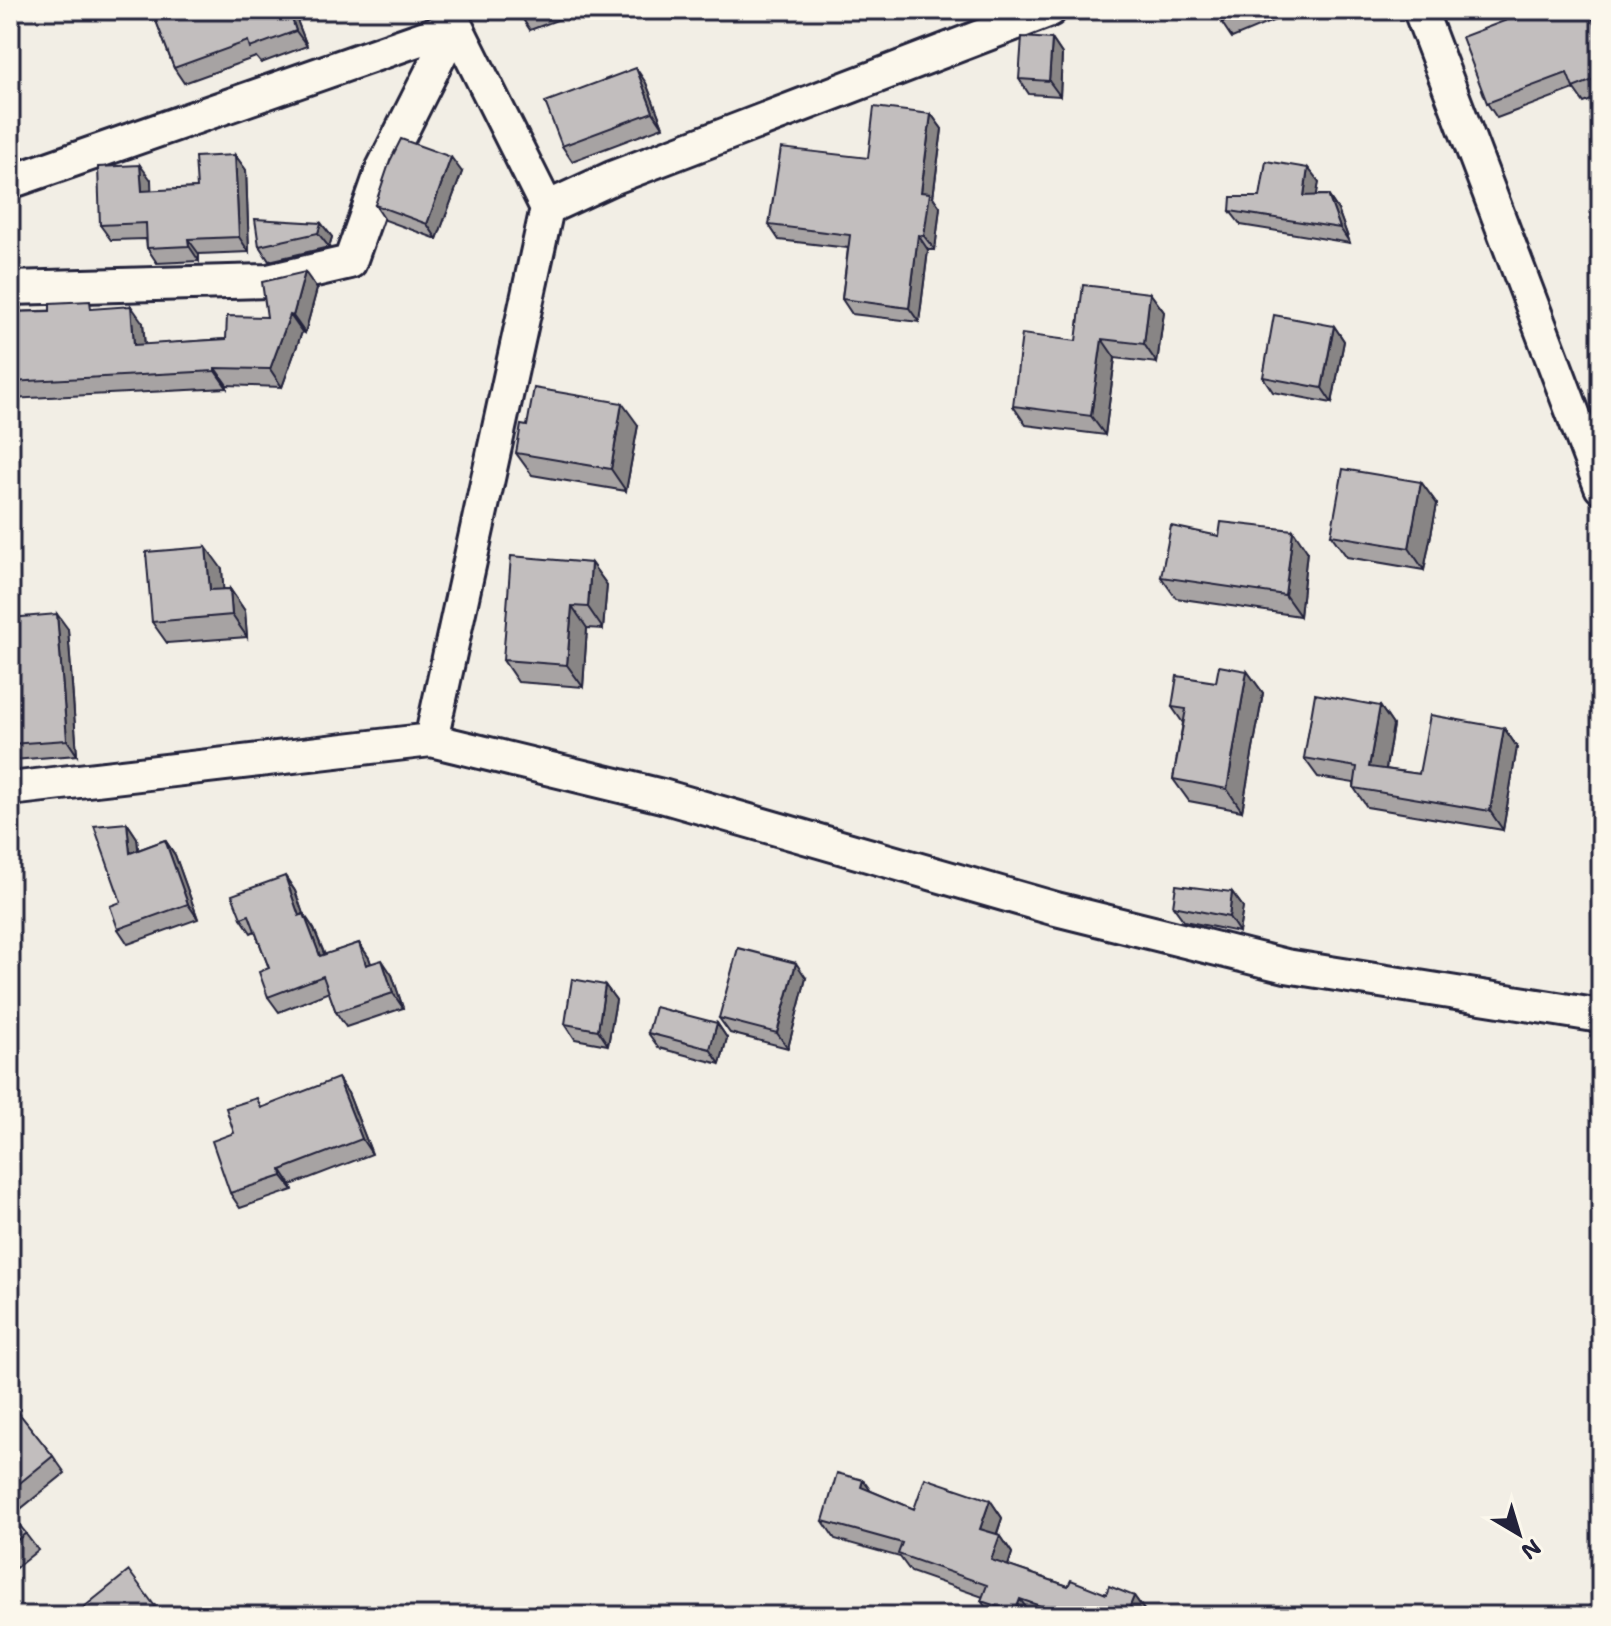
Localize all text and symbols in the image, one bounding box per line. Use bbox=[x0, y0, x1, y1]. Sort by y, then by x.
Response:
north arrow bbox=[1479, 1494, 1559, 1574]
text: N bbox=[1515, 1533, 1547, 1566]

